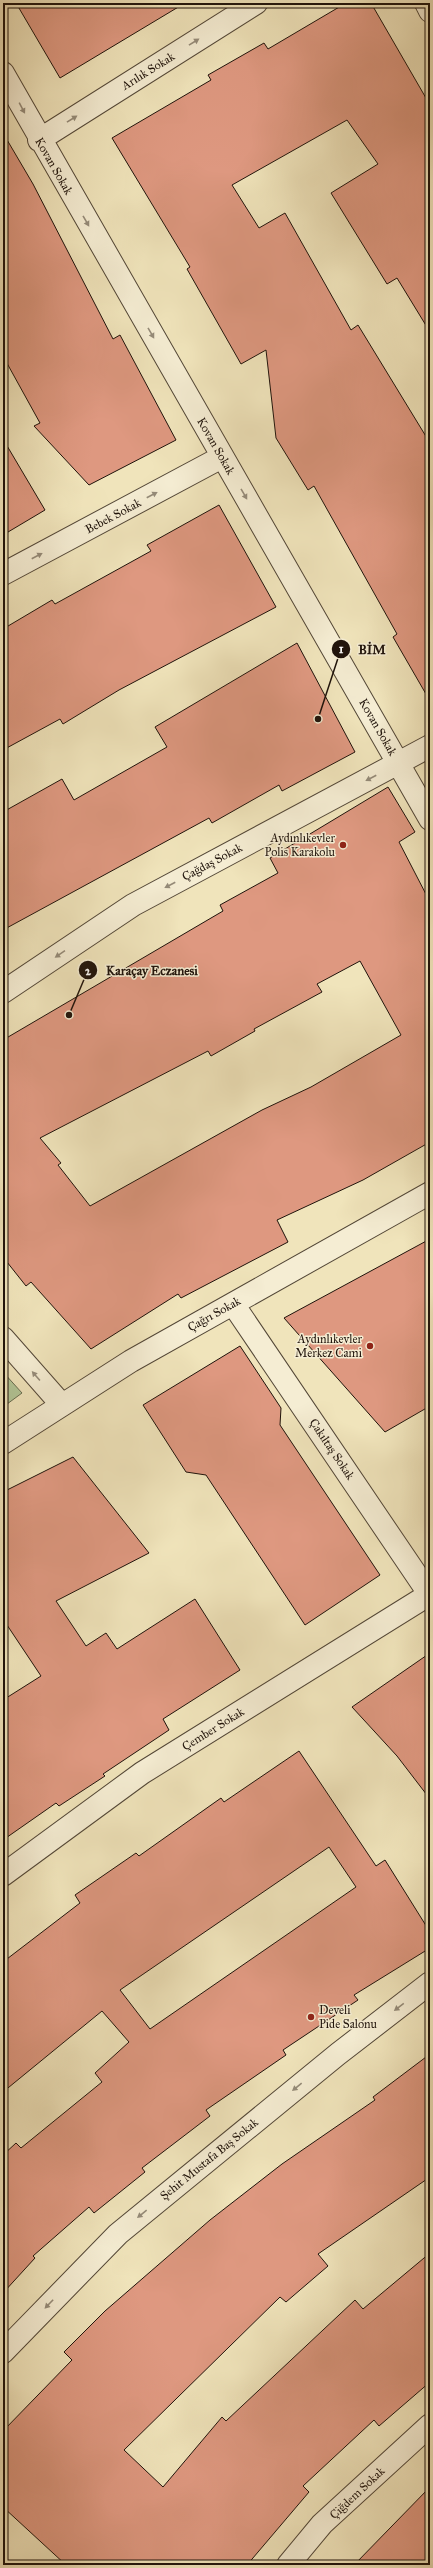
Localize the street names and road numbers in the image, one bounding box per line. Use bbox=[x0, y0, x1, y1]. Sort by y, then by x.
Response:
street label: Arılık Sokak bbox=[118, 49, 177, 93]
street label: Kovan Sokak bbox=[32, 135, 76, 197]
street label: Kovan Sokak bbox=[194, 415, 238, 477]
street label: Bebek Sokak bbox=[83, 495, 144, 537]
street label: Kovan Sokak bbox=[356, 696, 400, 758]
street label: Çağdaş Sokak bbox=[180, 840, 245, 885]
street label: Çağrı Sokak bbox=[185, 1294, 244, 1335]
street label: Çakıltaş Sokak bbox=[306, 1416, 358, 1483]
street label: Çember Sokak bbox=[179, 1704, 247, 1754]
street label: Şehit Mustafa Baş Sokak bbox=[157, 2115, 261, 2203]
street label: Çiğdem Sokak bbox=[327, 2464, 388, 2523]

